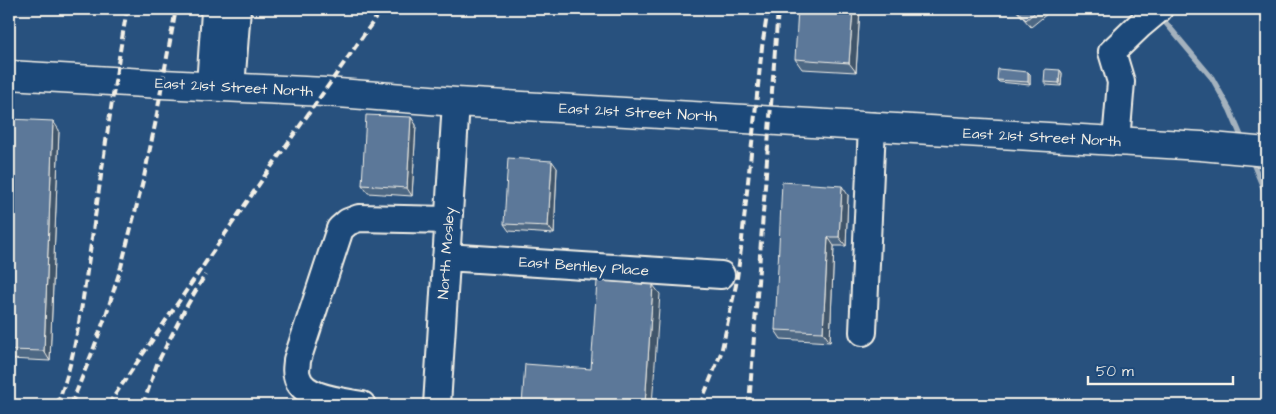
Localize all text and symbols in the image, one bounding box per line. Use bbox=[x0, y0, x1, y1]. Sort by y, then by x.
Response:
street label: East 21st Street North bbox=[154, 73, 314, 102]
street label: East 21st Street North bbox=[558, 98, 718, 127]
street label: East 21st Street North bbox=[962, 123, 1122, 152]
street label: North Mosley bbox=[433, 206, 461, 300]
street label: East Bentley Place bbox=[518, 251, 650, 283]
scale bar bbox=[1088, 354, 1234, 386]
text: 50 m bbox=[1096, 361, 1134, 382]

